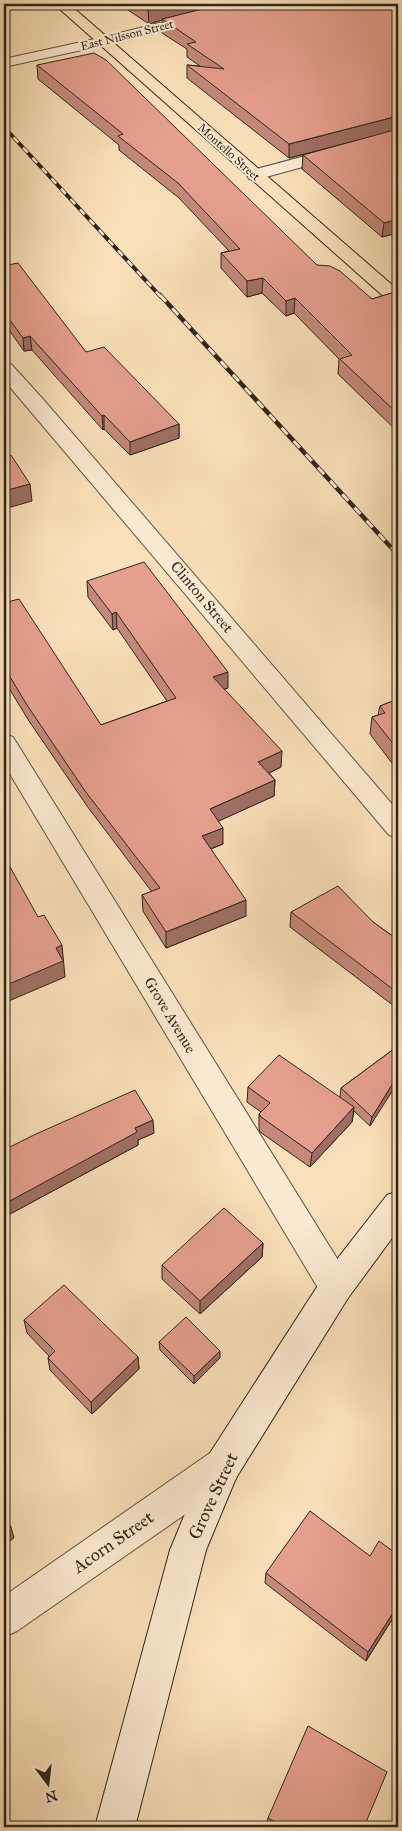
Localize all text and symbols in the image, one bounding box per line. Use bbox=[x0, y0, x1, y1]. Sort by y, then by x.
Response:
street label: East Nilsson Street bbox=[79, 16, 176, 53]
street label: Montello Street bbox=[195, 120, 264, 184]
street label: Clinton Street bbox=[167, 557, 238, 637]
street label: Grove Avenue bbox=[140, 974, 200, 1056]
street label: Grove Street bbox=[183, 1448, 243, 1543]
street label: Acorn Street bbox=[67, 1506, 158, 1579]
north arrow bbox=[22, 1758, 72, 1808]
text: N bbox=[43, 1786, 59, 1806]

